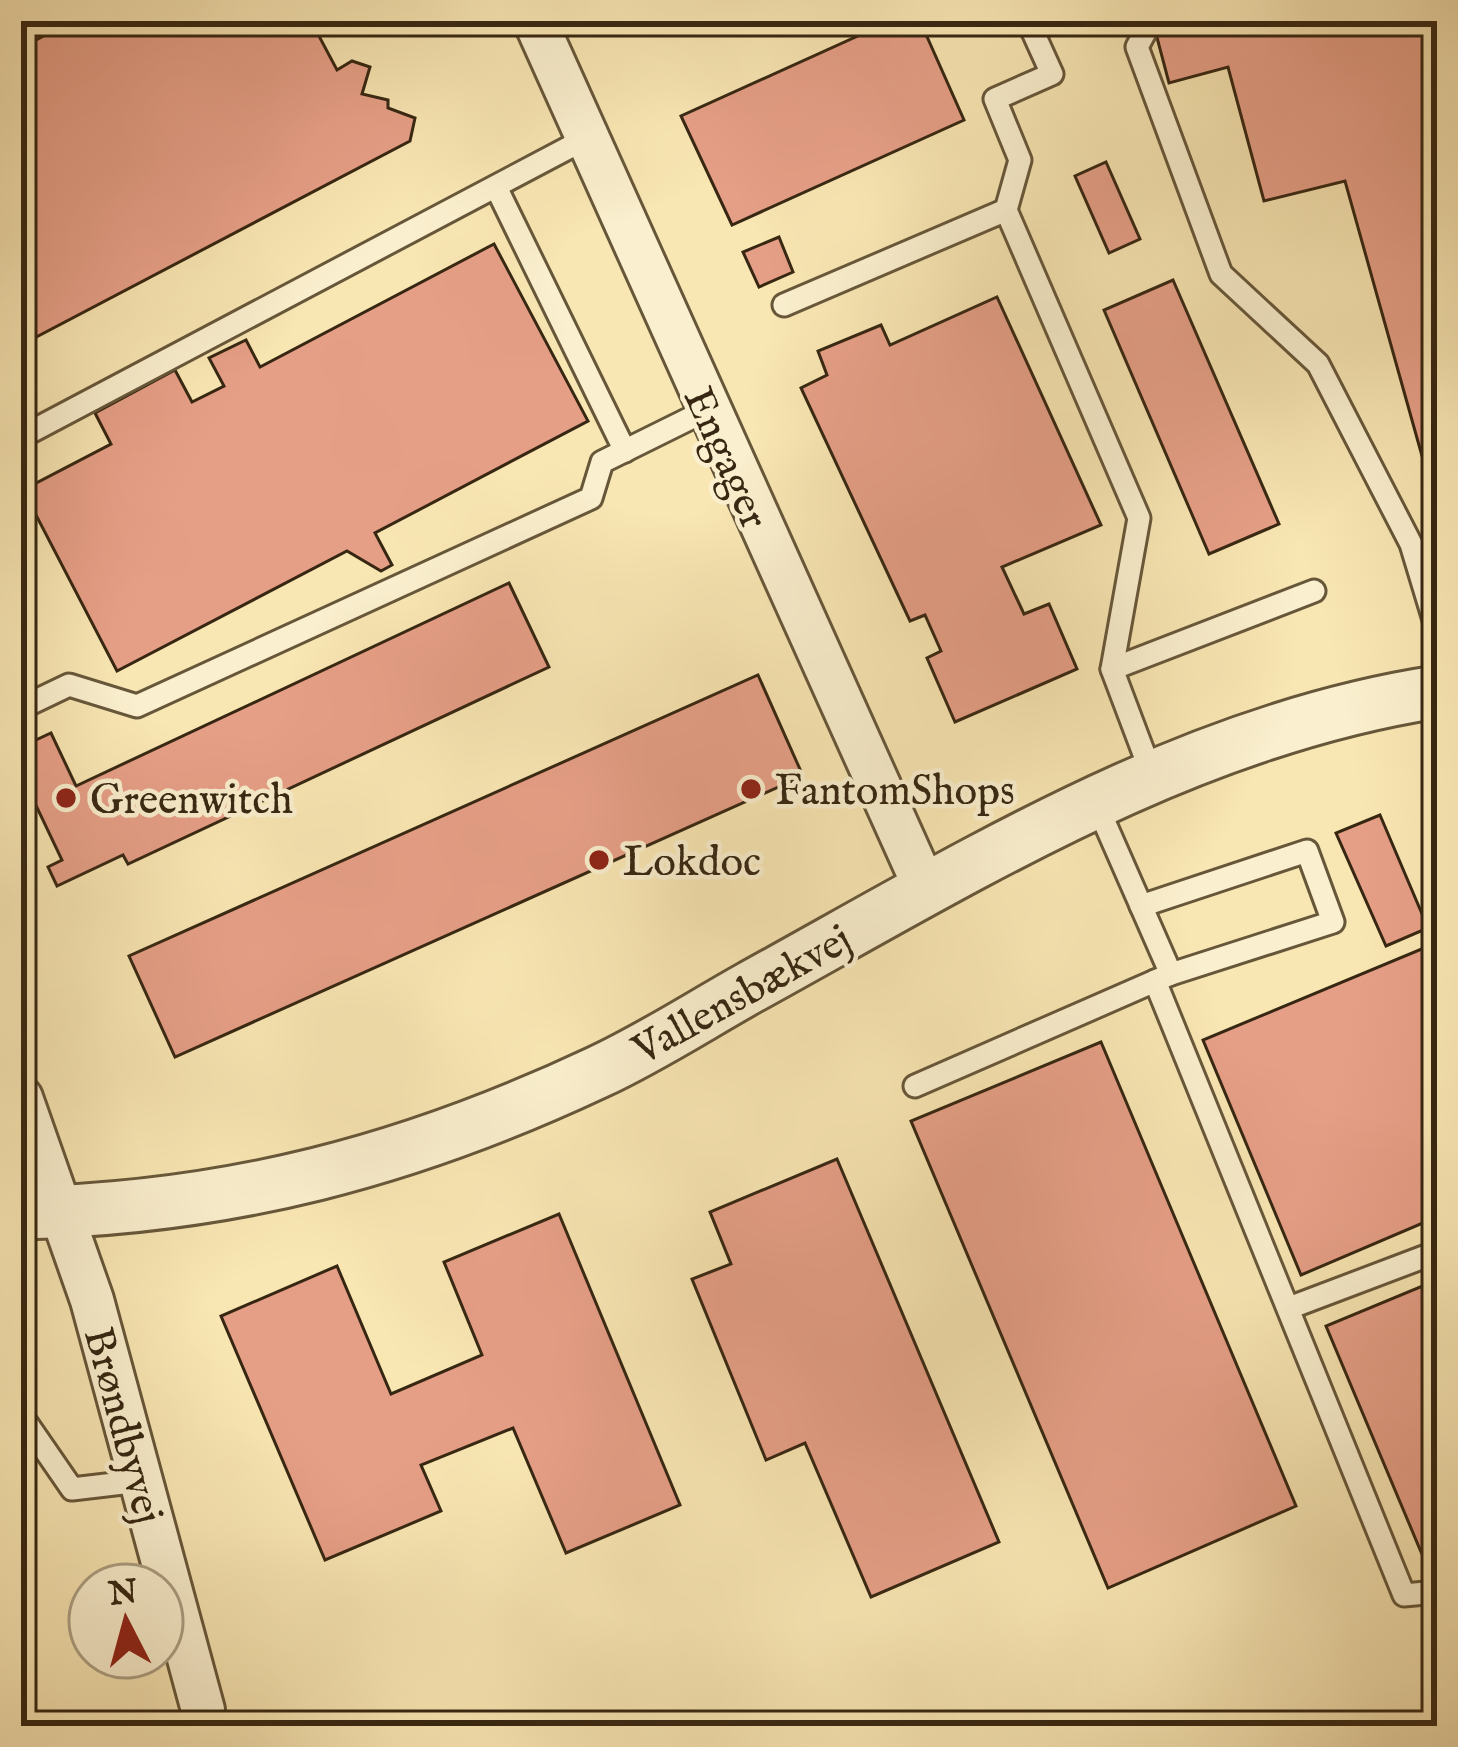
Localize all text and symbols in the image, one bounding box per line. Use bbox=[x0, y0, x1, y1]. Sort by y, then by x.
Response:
street label: Engager bbox=[670, 379, 779, 538]
place label: FantomShops bbox=[775, 766, 1015, 819]
place label: Greenwitch bbox=[90, 775, 293, 828]
marker: FantomShops bbox=[738, 776, 764, 802]
marker: Greenwitch bbox=[53, 785, 79, 811]
place label: Lokdoc bbox=[623, 837, 761, 890]
marker: Lokdoc bbox=[586, 847, 612, 873]
street label: Vallensbækvej bbox=[623, 914, 861, 1078]
street label: Brøndbyvej bbox=[70, 1322, 173, 1530]
north arrow bbox=[66, 1561, 186, 1681]
text: N bbox=[106, 1572, 140, 1617]

